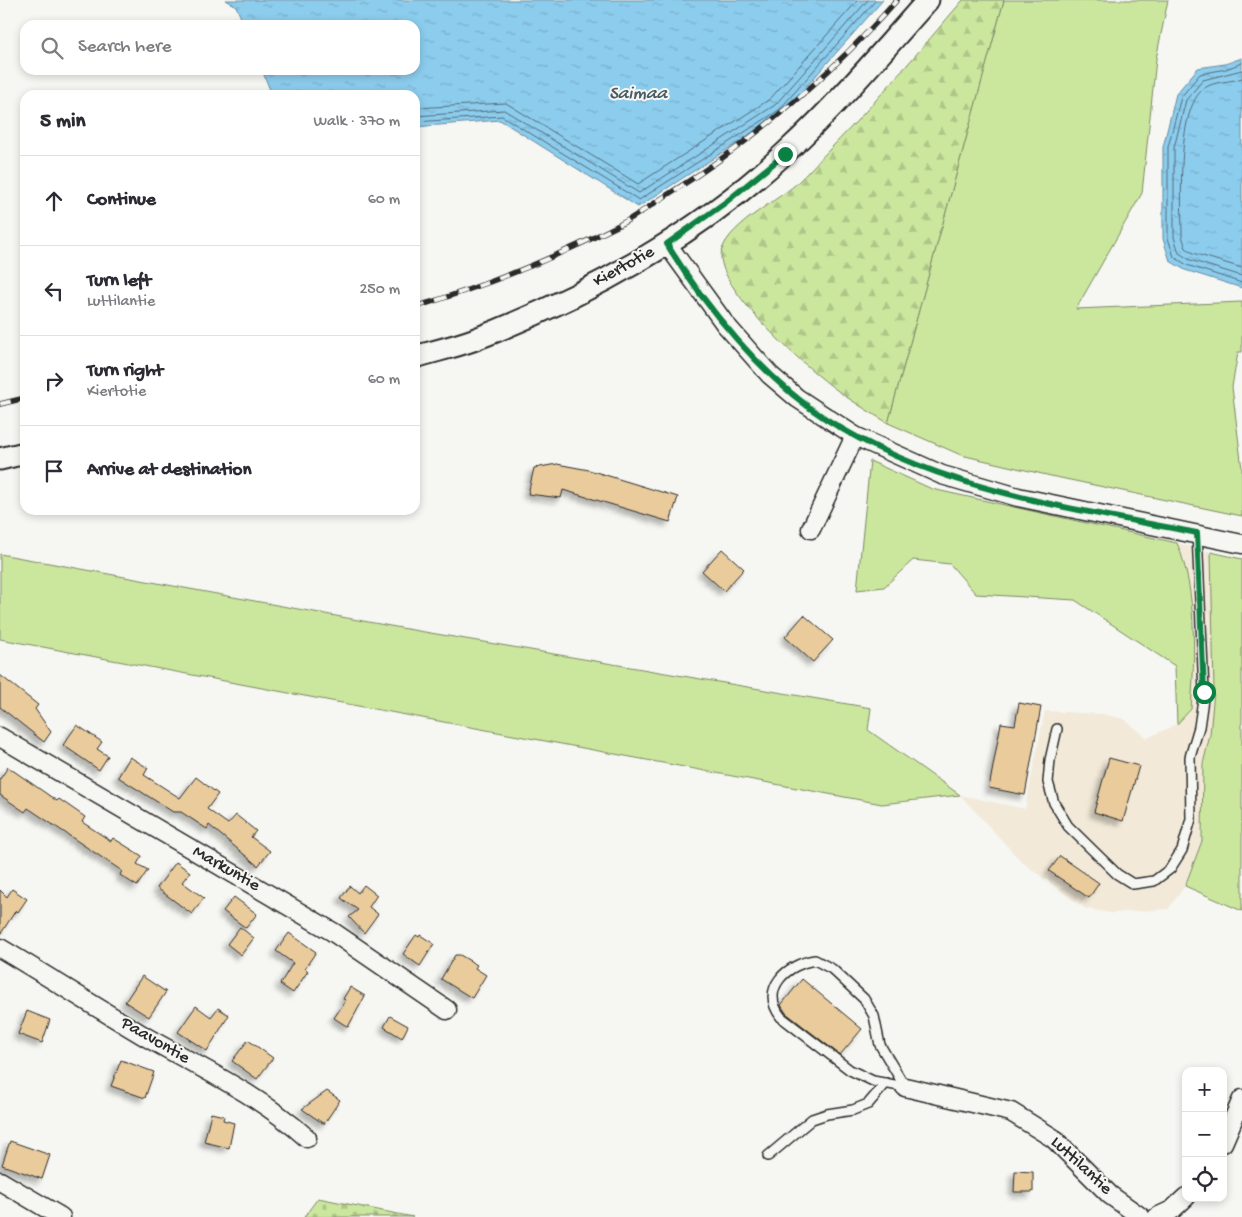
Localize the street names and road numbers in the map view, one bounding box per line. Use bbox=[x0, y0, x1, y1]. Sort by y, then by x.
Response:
street label: Kiertotie bbox=[590, 241, 659, 292]
street label: Markuntie bbox=[189, 841, 264, 897]
street label: Paavontie bbox=[116, 1012, 194, 1070]
street label: Luttilantie bbox=[1046, 1132, 1117, 1200]

